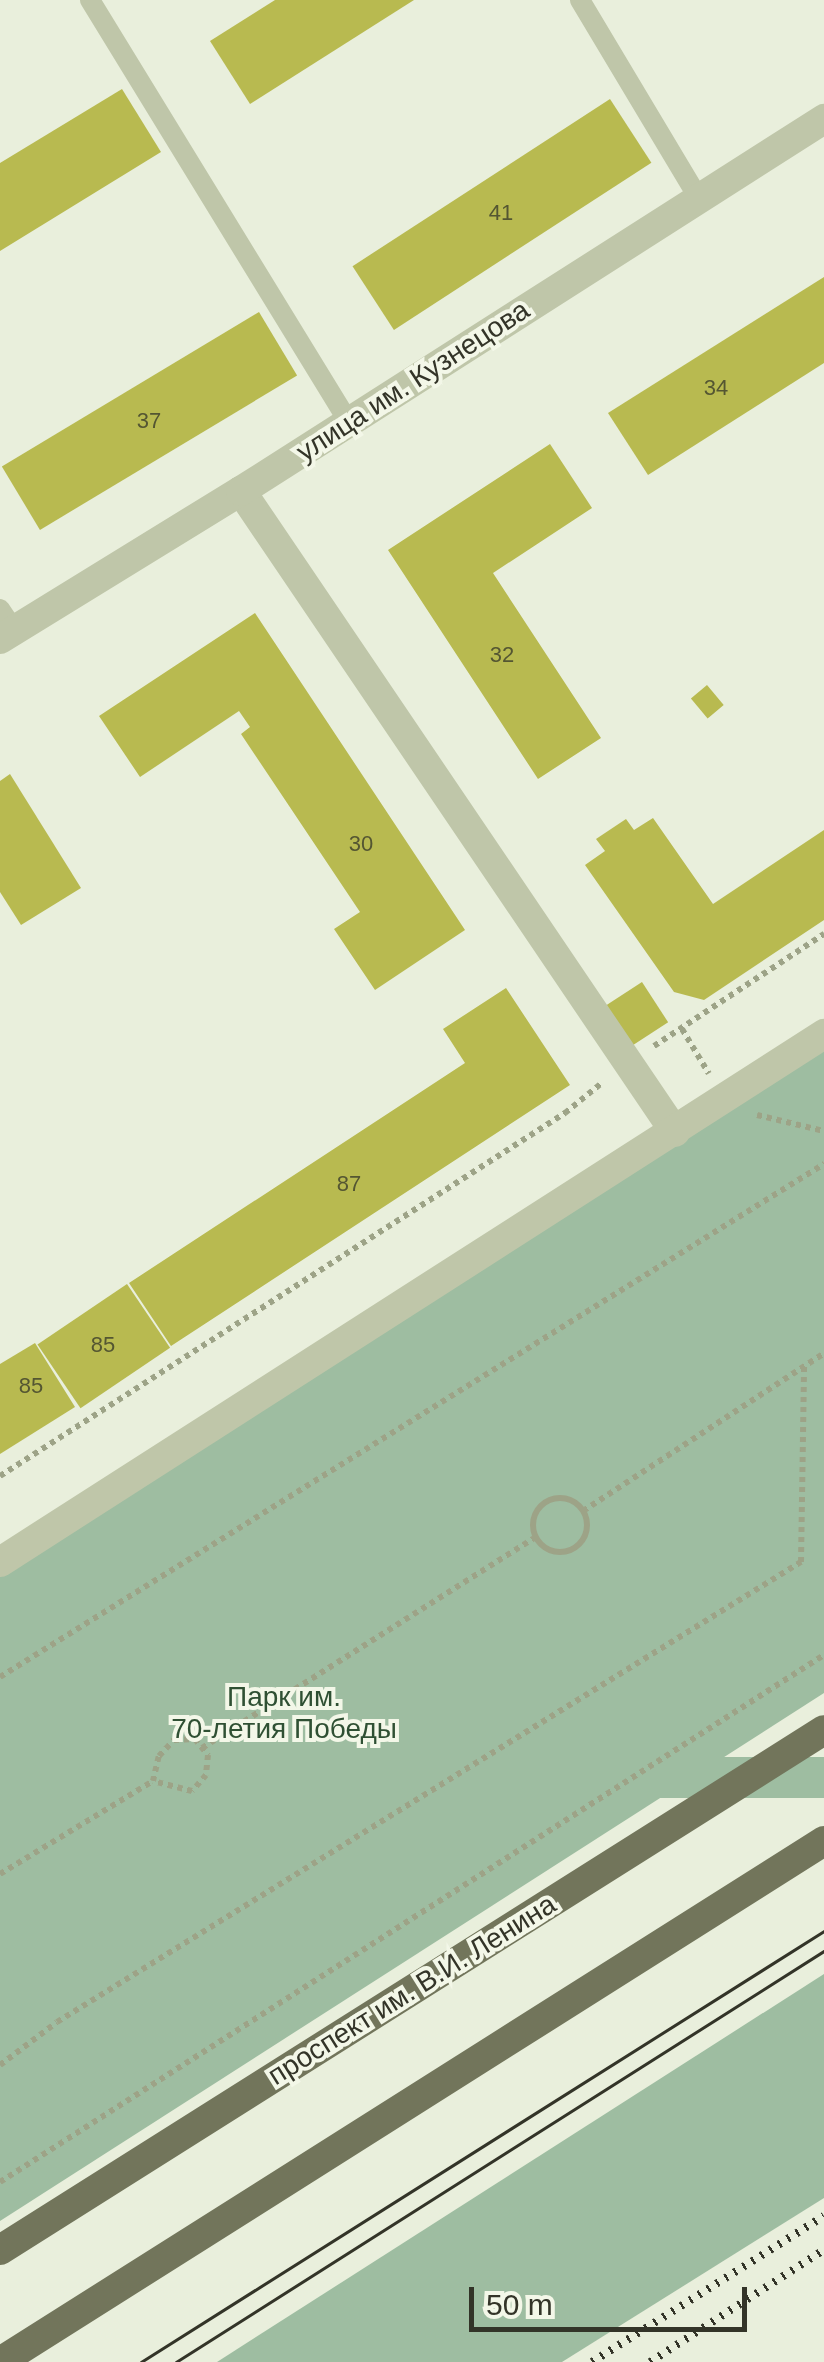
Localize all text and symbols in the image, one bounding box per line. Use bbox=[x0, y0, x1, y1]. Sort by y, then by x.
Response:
house number: 41 bbox=[489, 200, 513, 226]
street label: улица им. Кузнецова bbox=[290, 293, 536, 469]
house number: 34 bbox=[704, 375, 728, 401]
house number: 37 bbox=[137, 408, 161, 434]
house number: 32 bbox=[490, 642, 514, 668]
house number: 30 bbox=[349, 831, 373, 857]
house number: 87 bbox=[337, 1171, 361, 1197]
house number: 85 bbox=[91, 1332, 115, 1358]
house number: 85 bbox=[19, 1373, 43, 1399]
park label: Парк им. 70-летия Победы bbox=[171, 1680, 397, 1746]
street label: проспект им. В.И. Ленина bbox=[262, 1888, 562, 2092]
scale bar bbox=[474, 2267, 752, 2329]
text: 50 m bbox=[486, 2288, 553, 2321]

